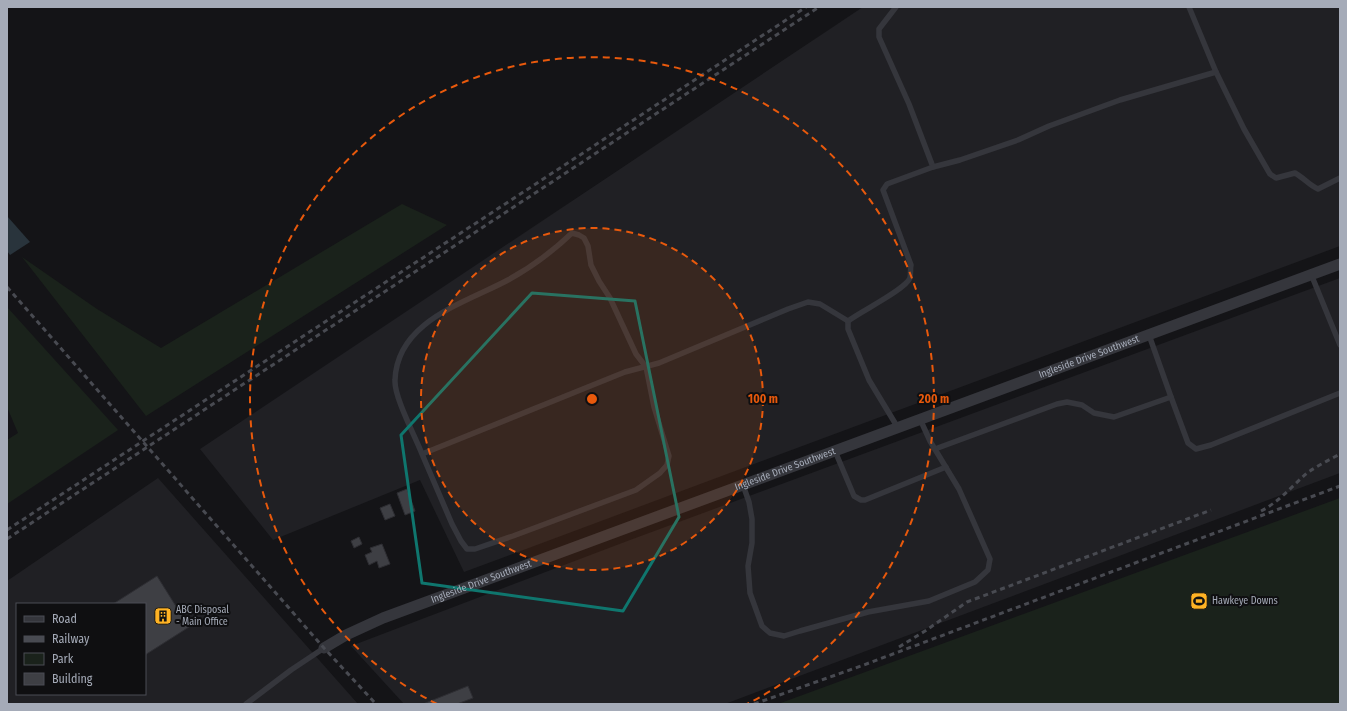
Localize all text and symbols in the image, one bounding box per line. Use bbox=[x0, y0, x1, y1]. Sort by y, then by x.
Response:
street label: Ingleside Drive Southwest bbox=[1037, 333, 1142, 381]
centre of rings bbox=[585, 392, 599, 406]
text: 100 m bbox=[748, 392, 778, 406]
text: 200 m bbox=[918, 392, 949, 406]
street label: Ingleside Drive Southwest bbox=[733, 445, 838, 493]
street label: Ingleside Drive Southwest bbox=[429, 557, 534, 606]
sports icon: Hawkeye Downs bbox=[1189, 591, 1209, 611]
place label: Hawkeye Downs bbox=[1212, 595, 1278, 607]
legend bbox=[16, 603, 146, 695]
place label: ABC Disposal - Main Office bbox=[176, 604, 229, 628]
building icon: ABC Disposal - Main Office bbox=[153, 606, 173, 626]
text: Road bbox=[52, 612, 77, 626]
text: Railway bbox=[52, 632, 90, 646]
text: Park bbox=[52, 652, 74, 666]
text: Building bbox=[52, 672, 93, 686]

